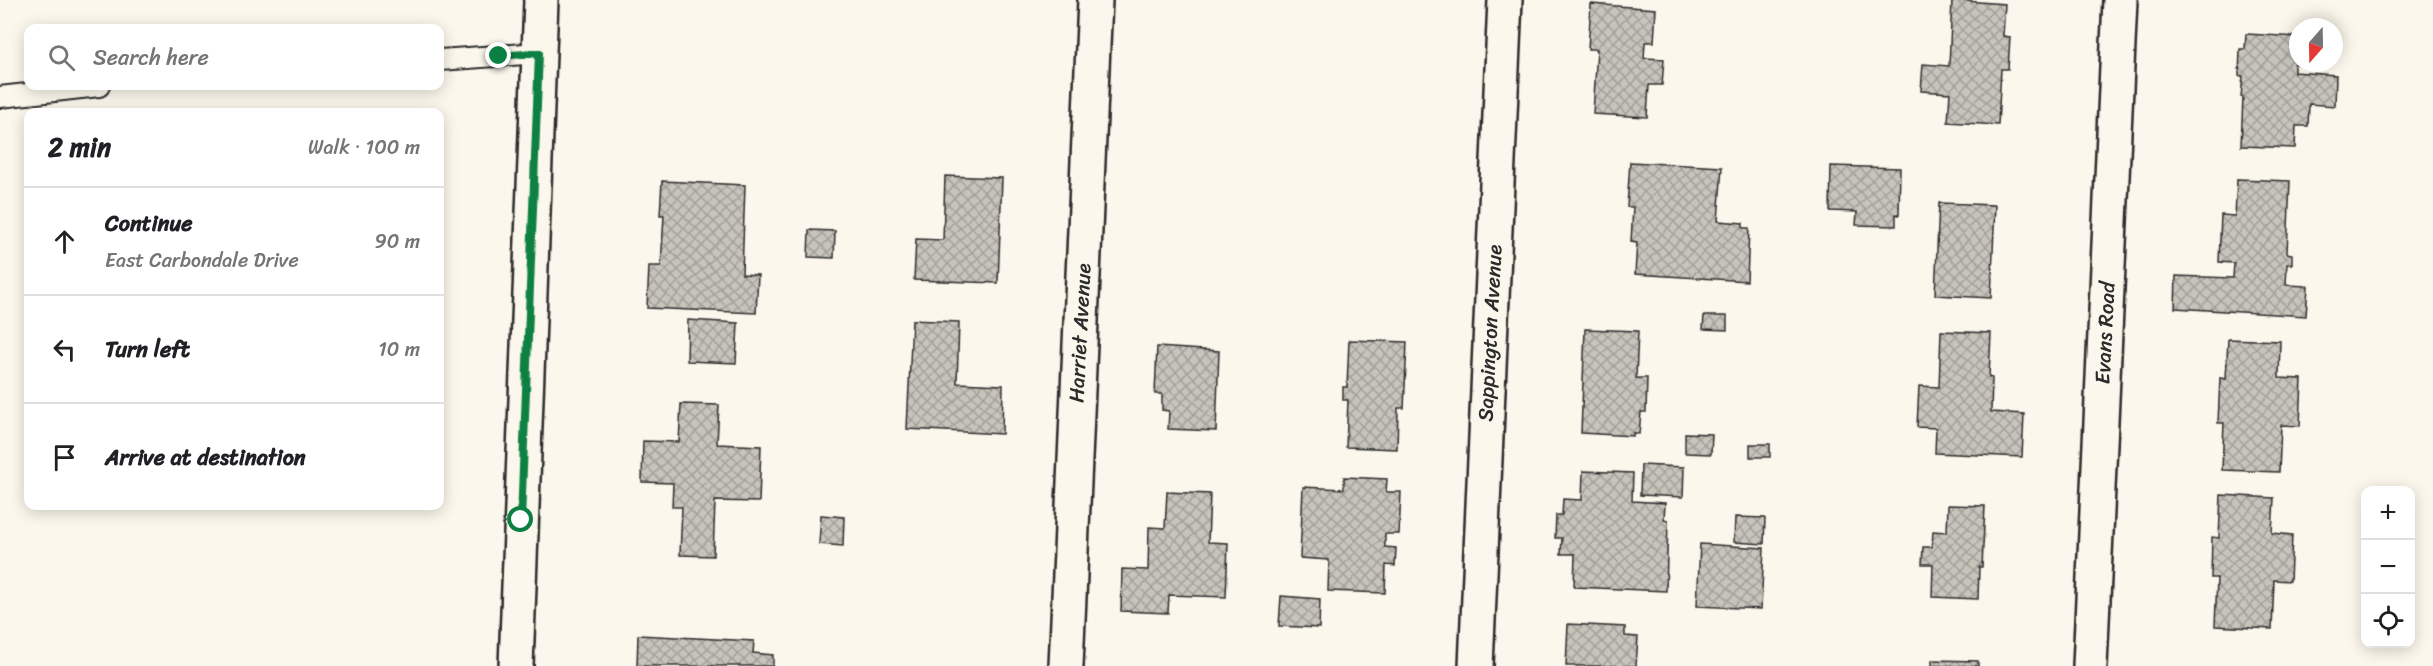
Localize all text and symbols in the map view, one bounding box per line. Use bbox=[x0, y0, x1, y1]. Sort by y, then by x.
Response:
north arrow bbox=[2289, 18, 2343, 72]
search box bbox=[24, 24, 444, 90]
text: Search here bbox=[93, 38, 209, 77]
icon: search bbox=[45, 41, 78, 74]
route end bbox=[485, 42, 511, 68]
text: 2 min bbox=[48, 124, 111, 170]
text: Walk · 100 m bbox=[308, 130, 420, 165]
text: Continue bbox=[105, 204, 193, 243]
text: 90 m bbox=[375, 224, 420, 259]
icon: ahead bbox=[48, 225, 81, 258]
text: East Carbondale Drive bbox=[105, 243, 299, 278]
street label: Sappington Avenue bbox=[1466, 244, 1514, 422]
street label: Harriet Avenue bbox=[1057, 262, 1103, 404]
street label: Evans Road bbox=[2083, 279, 2127, 385]
text: Turn left bbox=[105, 330, 190, 369]
text: 10 m bbox=[378, 332, 420, 367]
icon: left bbox=[48, 333, 81, 366]
text: Arrive at destination bbox=[105, 438, 306, 477]
icon: arrive bbox=[48, 441, 81, 474]
map controls bbox=[2361, 486, 2415, 648]
button: + bbox=[2361, 486, 2415, 540]
route start bbox=[507, 506, 533, 532]
button: − bbox=[2361, 540, 2415, 594]
button: locate bbox=[2361, 594, 2415, 648]

